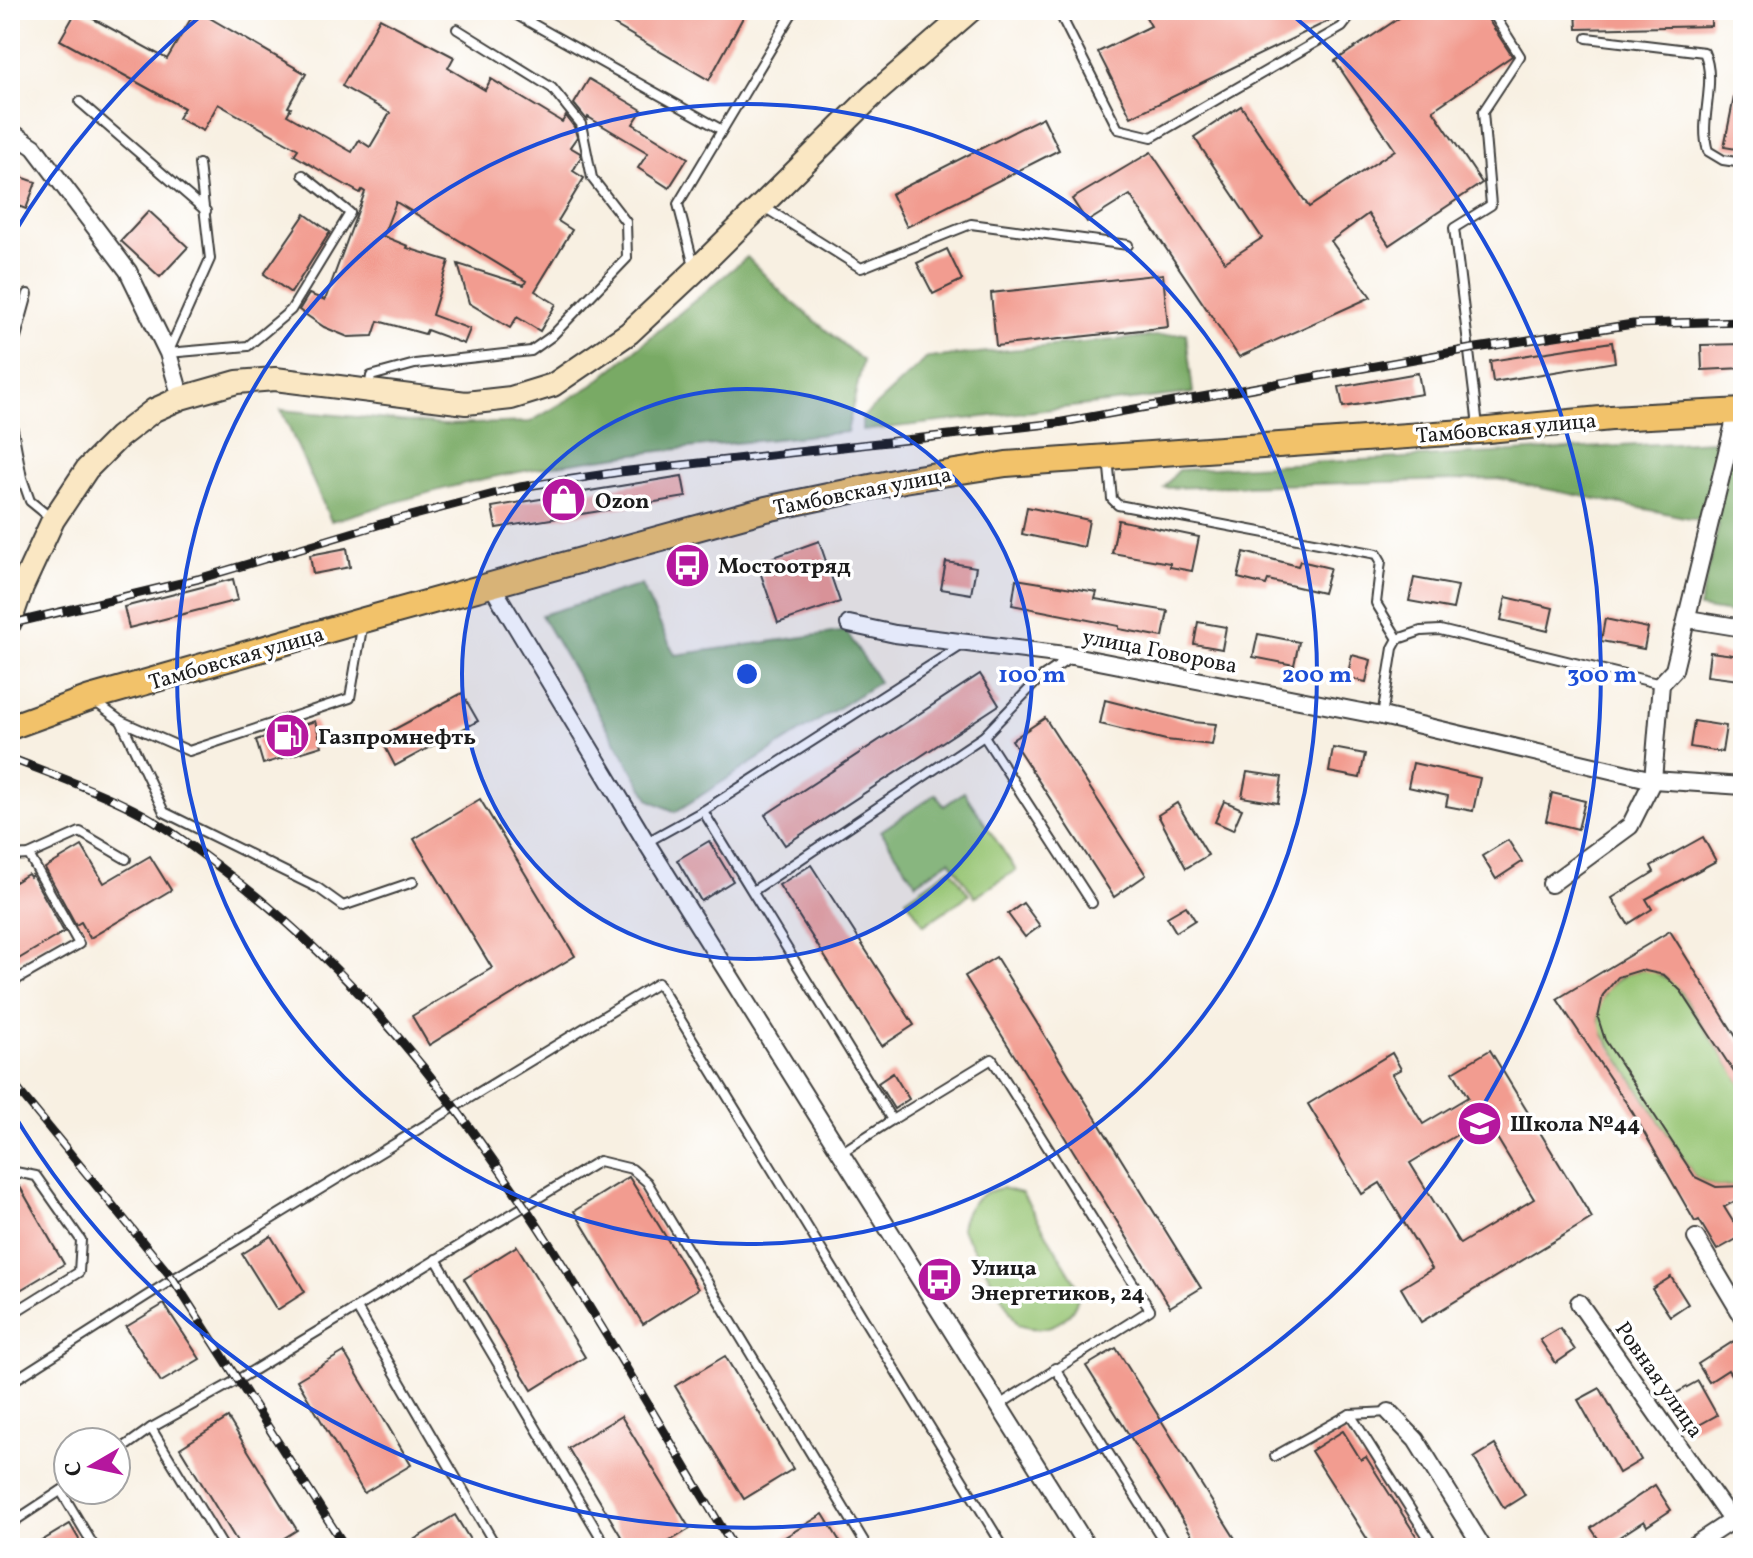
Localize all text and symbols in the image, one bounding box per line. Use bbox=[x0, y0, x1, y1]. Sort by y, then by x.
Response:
street label: Тамбовская улица bbox=[1415, 406, 1598, 453]
street label: Тамбовская улица bbox=[771, 460, 954, 525]
shop icon: Ozon bbox=[540, 476, 588, 524]
place label: Ozon bbox=[595, 487, 650, 518]
bus stop icon: Мостоотряд bbox=[663, 541, 711, 589]
place label: Мостоотряд bbox=[718, 552, 851, 583]
street label: Тамбовская улица bbox=[145, 620, 328, 699]
street label: улица Говорова bbox=[1079, 622, 1240, 683]
text: 100 m bbox=[998, 659, 1066, 693]
text: 200 m bbox=[1282, 659, 1352, 693]
text: 300 m bbox=[1567, 659, 1637, 693]
centre of rings bbox=[733, 660, 761, 688]
fuel station icon: Газпромнефть bbox=[263, 712, 311, 760]
place label: Газпромнефть bbox=[318, 723, 476, 754]
school or university icon: Школа №44 bbox=[1455, 1099, 1503, 1147]
place label: Школа №44 bbox=[1510, 1110, 1640, 1141]
place label: Улица Энергетиков, 24 bbox=[971, 1254, 1145, 1310]
bus stop icon: Улица Энергетиков, 24 bbox=[916, 1256, 964, 1304]
street label: Ровная улица bbox=[1606, 1316, 1710, 1445]
north arrow bbox=[52, 1426, 132, 1506]
text: С bbox=[58, 1459, 91, 1478]

